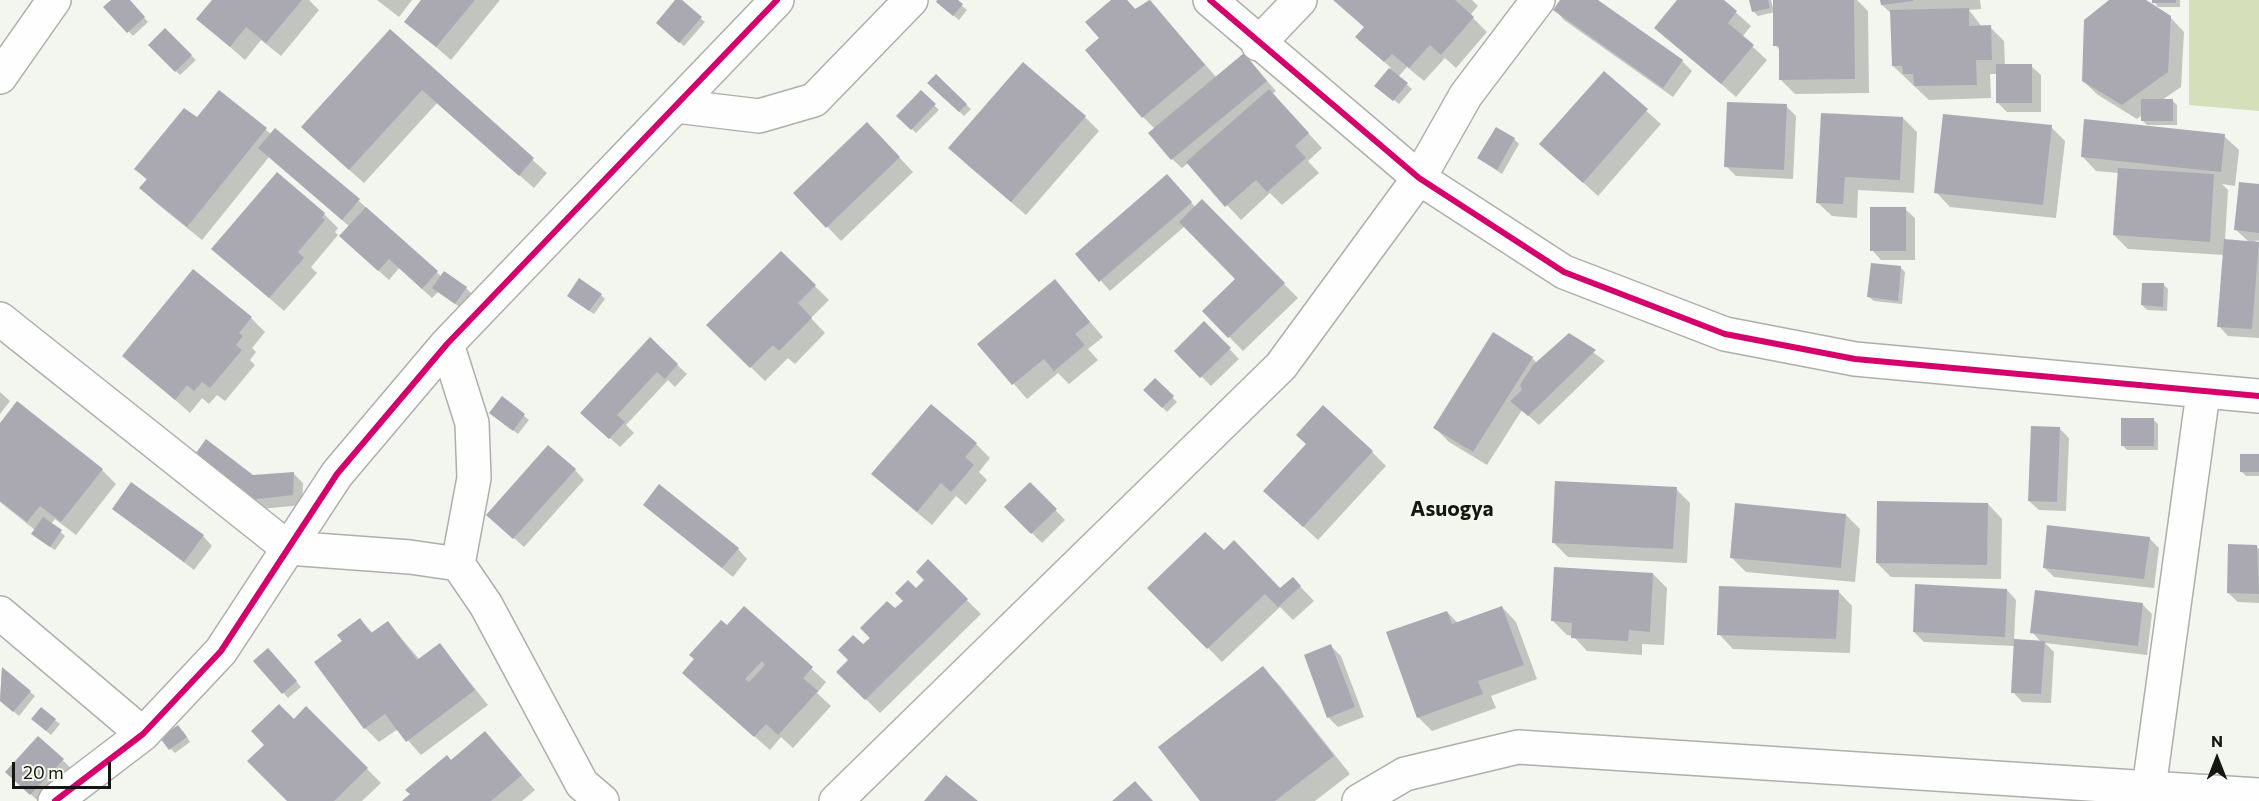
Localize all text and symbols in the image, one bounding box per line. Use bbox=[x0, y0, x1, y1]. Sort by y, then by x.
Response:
district label: Asuogya bbox=[1410, 496, 1494, 522]
north arrow bbox=[2187, 729, 2247, 789]
text: N bbox=[2211, 731, 2223, 750]
scale bar bbox=[15, 750, 114, 788]
text: 20 m bbox=[23, 761, 64, 783]

